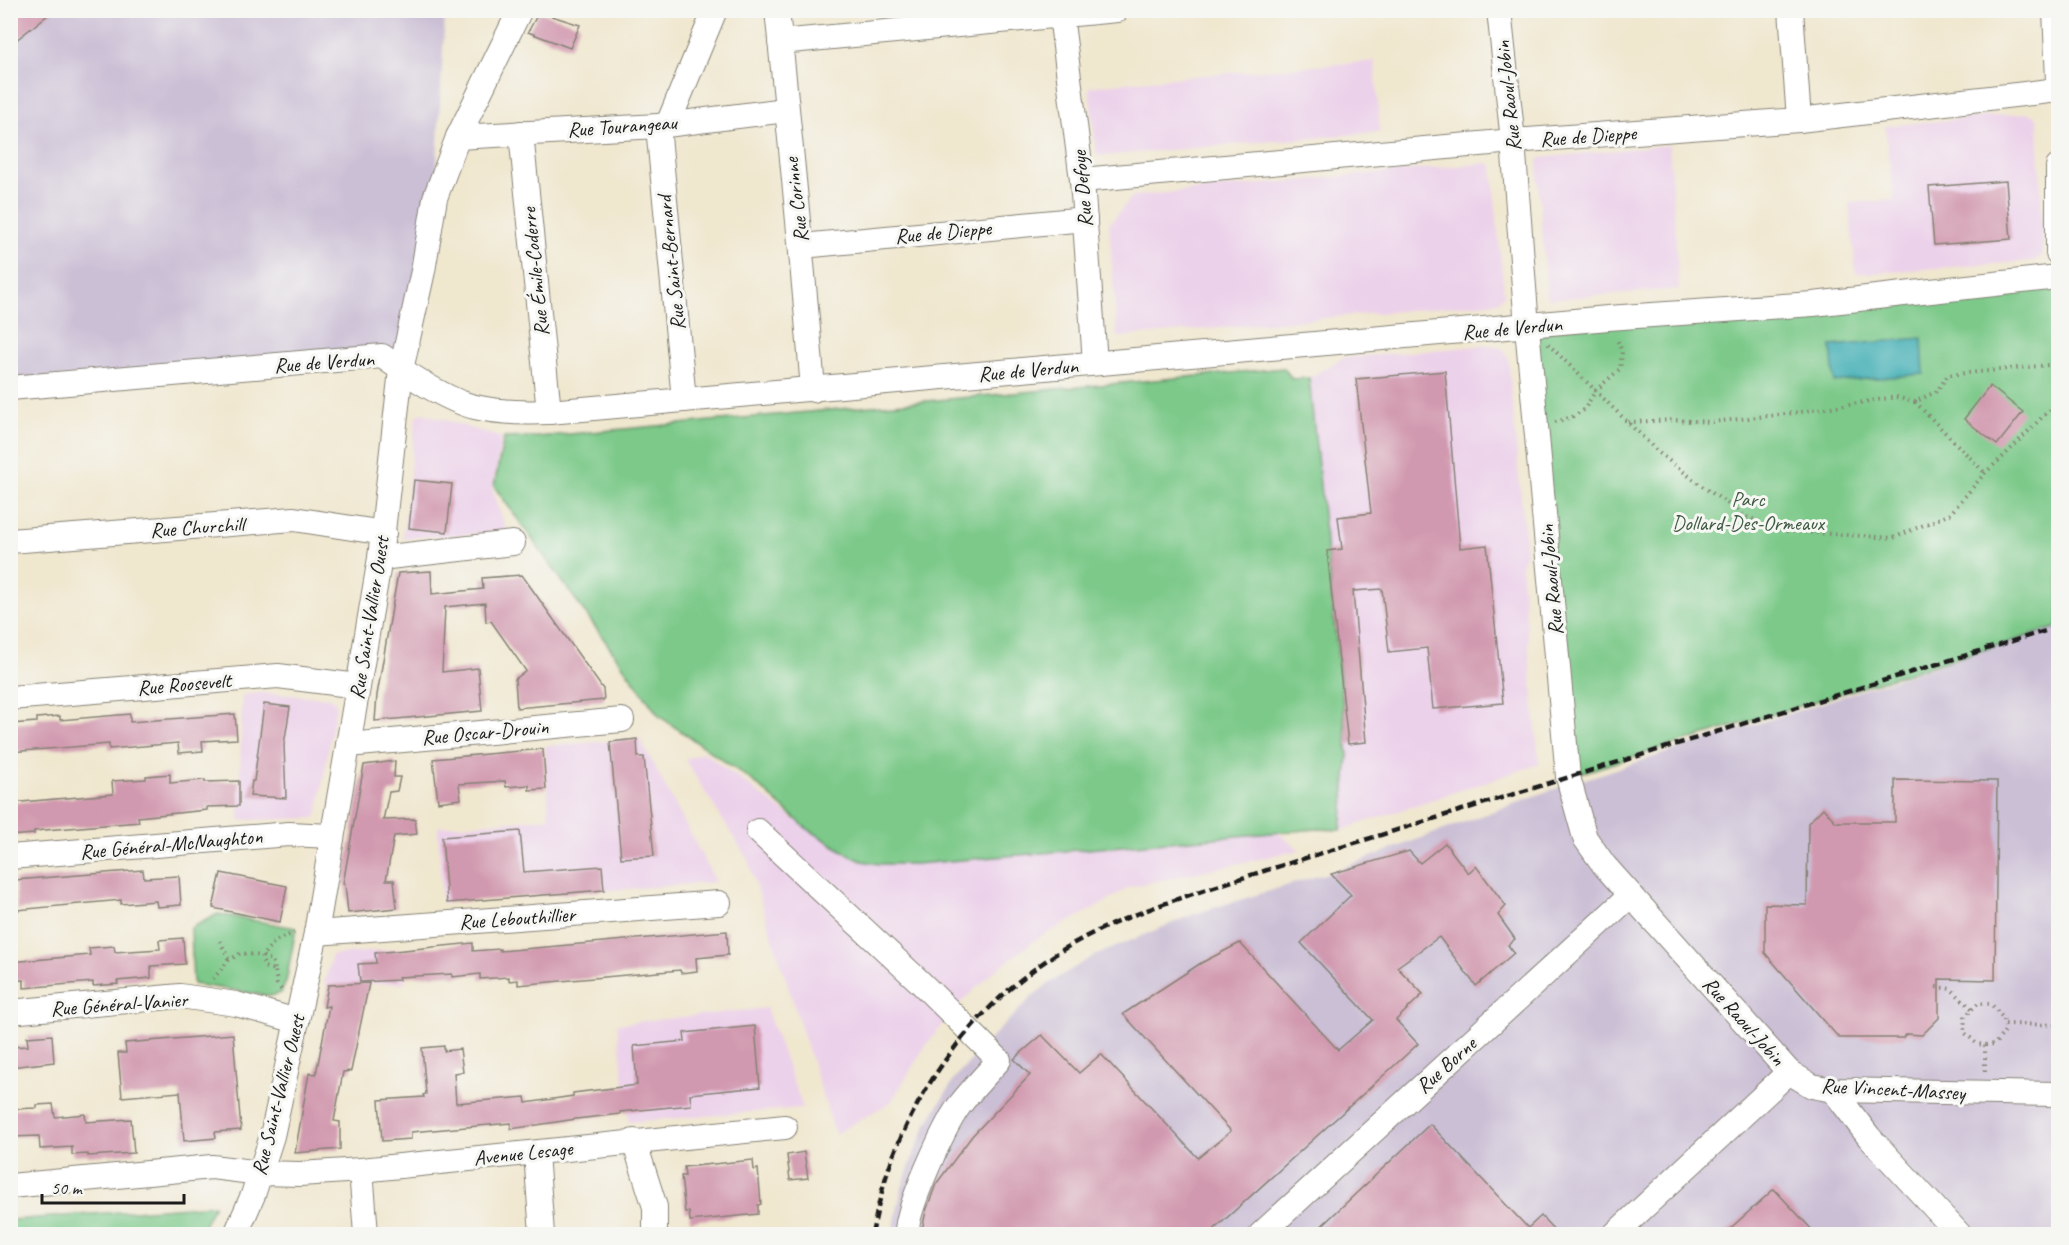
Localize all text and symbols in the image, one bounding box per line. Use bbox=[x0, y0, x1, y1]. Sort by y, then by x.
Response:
street label: Rue Raoul-Jobin bbox=[1489, 39, 1527, 153]
street label: Rue Tourangeau bbox=[566, 109, 679, 143]
street label: Rue de Dieppe bbox=[1539, 120, 1638, 152]
street label: Rue Defoye bbox=[1066, 148, 1098, 228]
street label: Rue Corinne bbox=[778, 155, 814, 244]
street label: Rue Saint-Bernard bbox=[651, 191, 691, 332]
street label: Rue Émile-Coderre bbox=[515, 205, 555, 338]
street label: Rue de Dieppe bbox=[894, 215, 993, 249]
street label: Rue de Verdun bbox=[1461, 311, 1563, 345]
street label: Rue de Verdun bbox=[273, 346, 375, 378]
street label: Rue de Verdun bbox=[977, 353, 1079, 387]
park label: Parc Dollard-Des-Ormeaux bbox=[1672, 486, 1826, 536]
street label: Rue Churchill bbox=[149, 511, 248, 543]
street label: Rue Raoul-Jobin bbox=[1533, 523, 1569, 636]
street label: Rue Saint-Vallier Ouest bbox=[343, 533, 395, 701]
street label: Rue Roosevelt bbox=[136, 667, 234, 701]
street label: Rue Oscar-Drouin bbox=[421, 713, 550, 750]
street label: Rue Général-McNaughton bbox=[79, 823, 264, 865]
street label: Rue Lebouthillier bbox=[458, 901, 577, 935]
street label: Rue Raoul-Jobin bbox=[1697, 971, 1791, 1071]
street label: Rue Général-Vanier bbox=[50, 986, 190, 1022]
street label: Rue Saint-Vallier Ouest bbox=[246, 1010, 311, 1178]
street label: Rue Borne bbox=[1410, 1030, 1483, 1099]
street label: Rue Vincent-Massey bbox=[1820, 1072, 1967, 1106]
street label: Avenue Lesage bbox=[472, 1135, 575, 1171]
scale bar bbox=[42, 1167, 184, 1205]
text: 50 m bbox=[51, 1177, 84, 1199]

